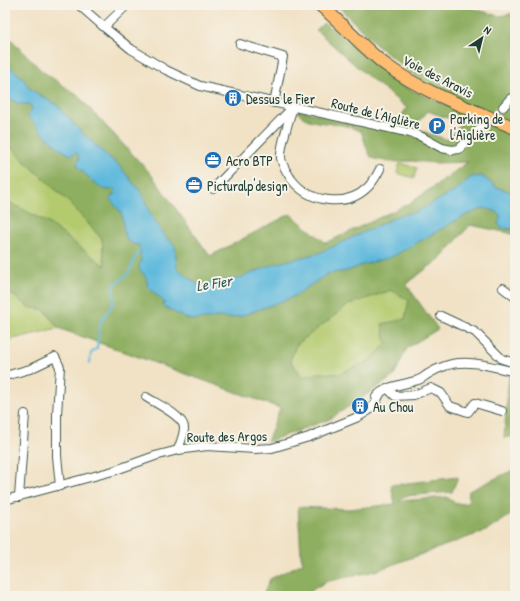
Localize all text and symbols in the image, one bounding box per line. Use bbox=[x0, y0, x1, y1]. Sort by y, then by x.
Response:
north arrow bbox=[462, 18, 502, 58]
text: N bbox=[481, 22, 494, 37]
street label: Voie des Aravis bbox=[399, 50, 477, 102]
building icon: Dessus le Fier bbox=[223, 88, 243, 108]
place label: Dessus le Fier bbox=[246, 89, 316, 108]
street label: Route de l'Aiglière bbox=[329, 93, 423, 134]
place label: Parking de l'Aiglière bbox=[450, 109, 504, 145]
parking icon: Parking de l'Aiglière bbox=[427, 116, 447, 136]
office icon: Acro BTP bbox=[203, 150, 223, 170]
place label: Acro BTP bbox=[226, 151, 273, 170]
office icon: Picturalp'design bbox=[184, 175, 204, 195]
place label: Picturalp'design bbox=[207, 176, 288, 196]
water label: Le Fier bbox=[195, 269, 235, 296]
building icon: Au Chou bbox=[350, 396, 370, 416]
place label: Au Chou bbox=[373, 397, 414, 416]
street label: Route des Argos bbox=[187, 426, 267, 447]

